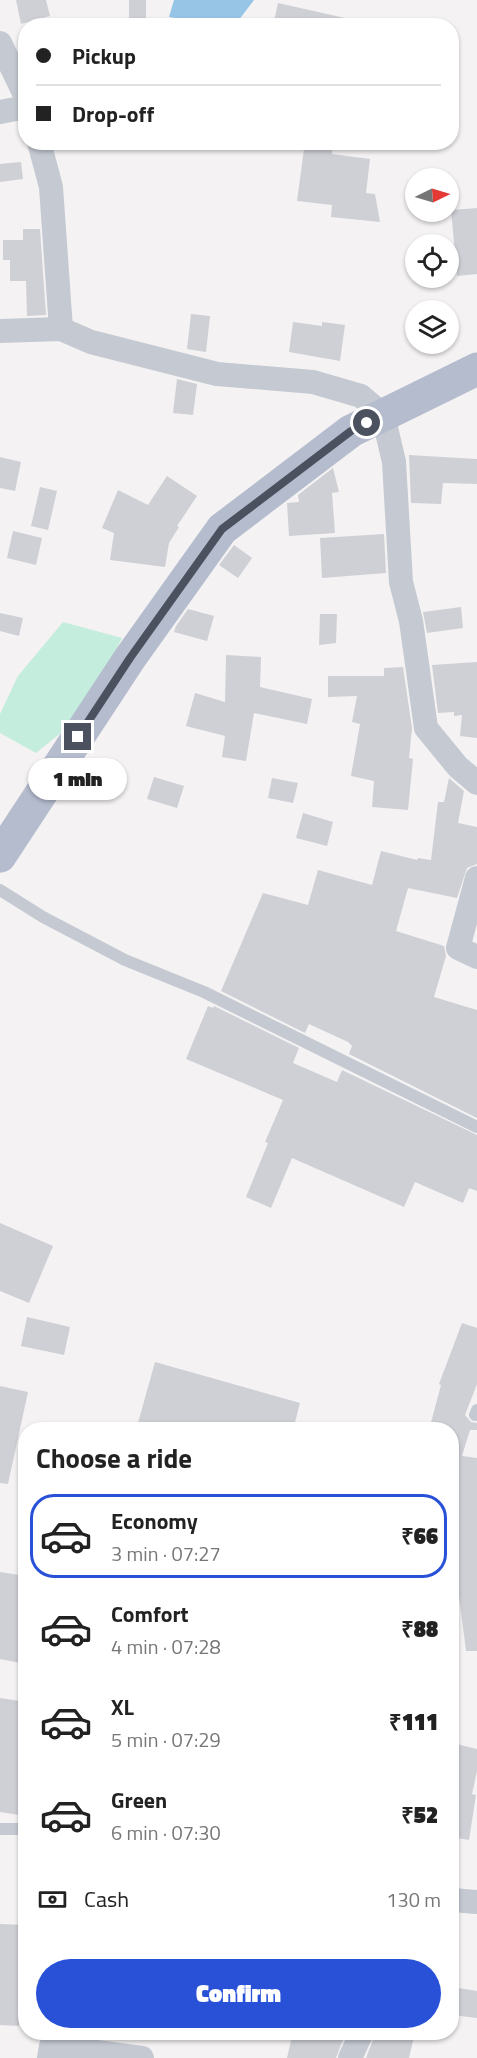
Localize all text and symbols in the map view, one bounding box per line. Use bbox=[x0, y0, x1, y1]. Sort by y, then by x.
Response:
text: Pickup bbox=[72, 39, 136, 73]
text: Drop-off bbox=[72, 97, 154, 131]
north arrow bbox=[405, 168, 459, 222]
map controls bbox=[405, 168, 459, 354]
button: locate bbox=[405, 234, 459, 288]
button: layers bbox=[405, 300, 459, 354]
route start bbox=[353, 409, 380, 436]
route end bbox=[64, 723, 91, 750]
callout: 1 min bbox=[28, 758, 128, 800]
text: 1 min bbox=[53, 763, 102, 794]
text: Choose a ride bbox=[36, 1437, 192, 1478]
text: Economy bbox=[111, 1504, 198, 1538]
icon: car bbox=[39, 1509, 93, 1563]
text: ₹66 bbox=[401, 1519, 438, 1553]
text: 3 min · 07:27 bbox=[111, 1538, 221, 1569]
text: Comfort bbox=[111, 1597, 189, 1631]
icon: car bbox=[39, 1602, 93, 1656]
text: ₹88 bbox=[401, 1612, 438, 1646]
text: 4 min · 07:28 bbox=[111, 1631, 221, 1662]
text: XL bbox=[111, 1690, 134, 1724]
icon: car bbox=[39, 1695, 93, 1749]
text: ₹111 bbox=[389, 1705, 438, 1739]
text: 5 min · 07:29 bbox=[111, 1724, 221, 1755]
text: Green bbox=[111, 1783, 167, 1817]
icon: car bbox=[39, 1788, 93, 1842]
text: ₹52 bbox=[401, 1798, 438, 1832]
text: 6 min · 07:30 bbox=[111, 1817, 221, 1848]
text: Cash bbox=[84, 1882, 129, 1916]
icon: cash bbox=[36, 1883, 69, 1916]
text: 130 m bbox=[386, 1884, 441, 1915]
button: Confirm bbox=[36, 1959, 441, 2028]

